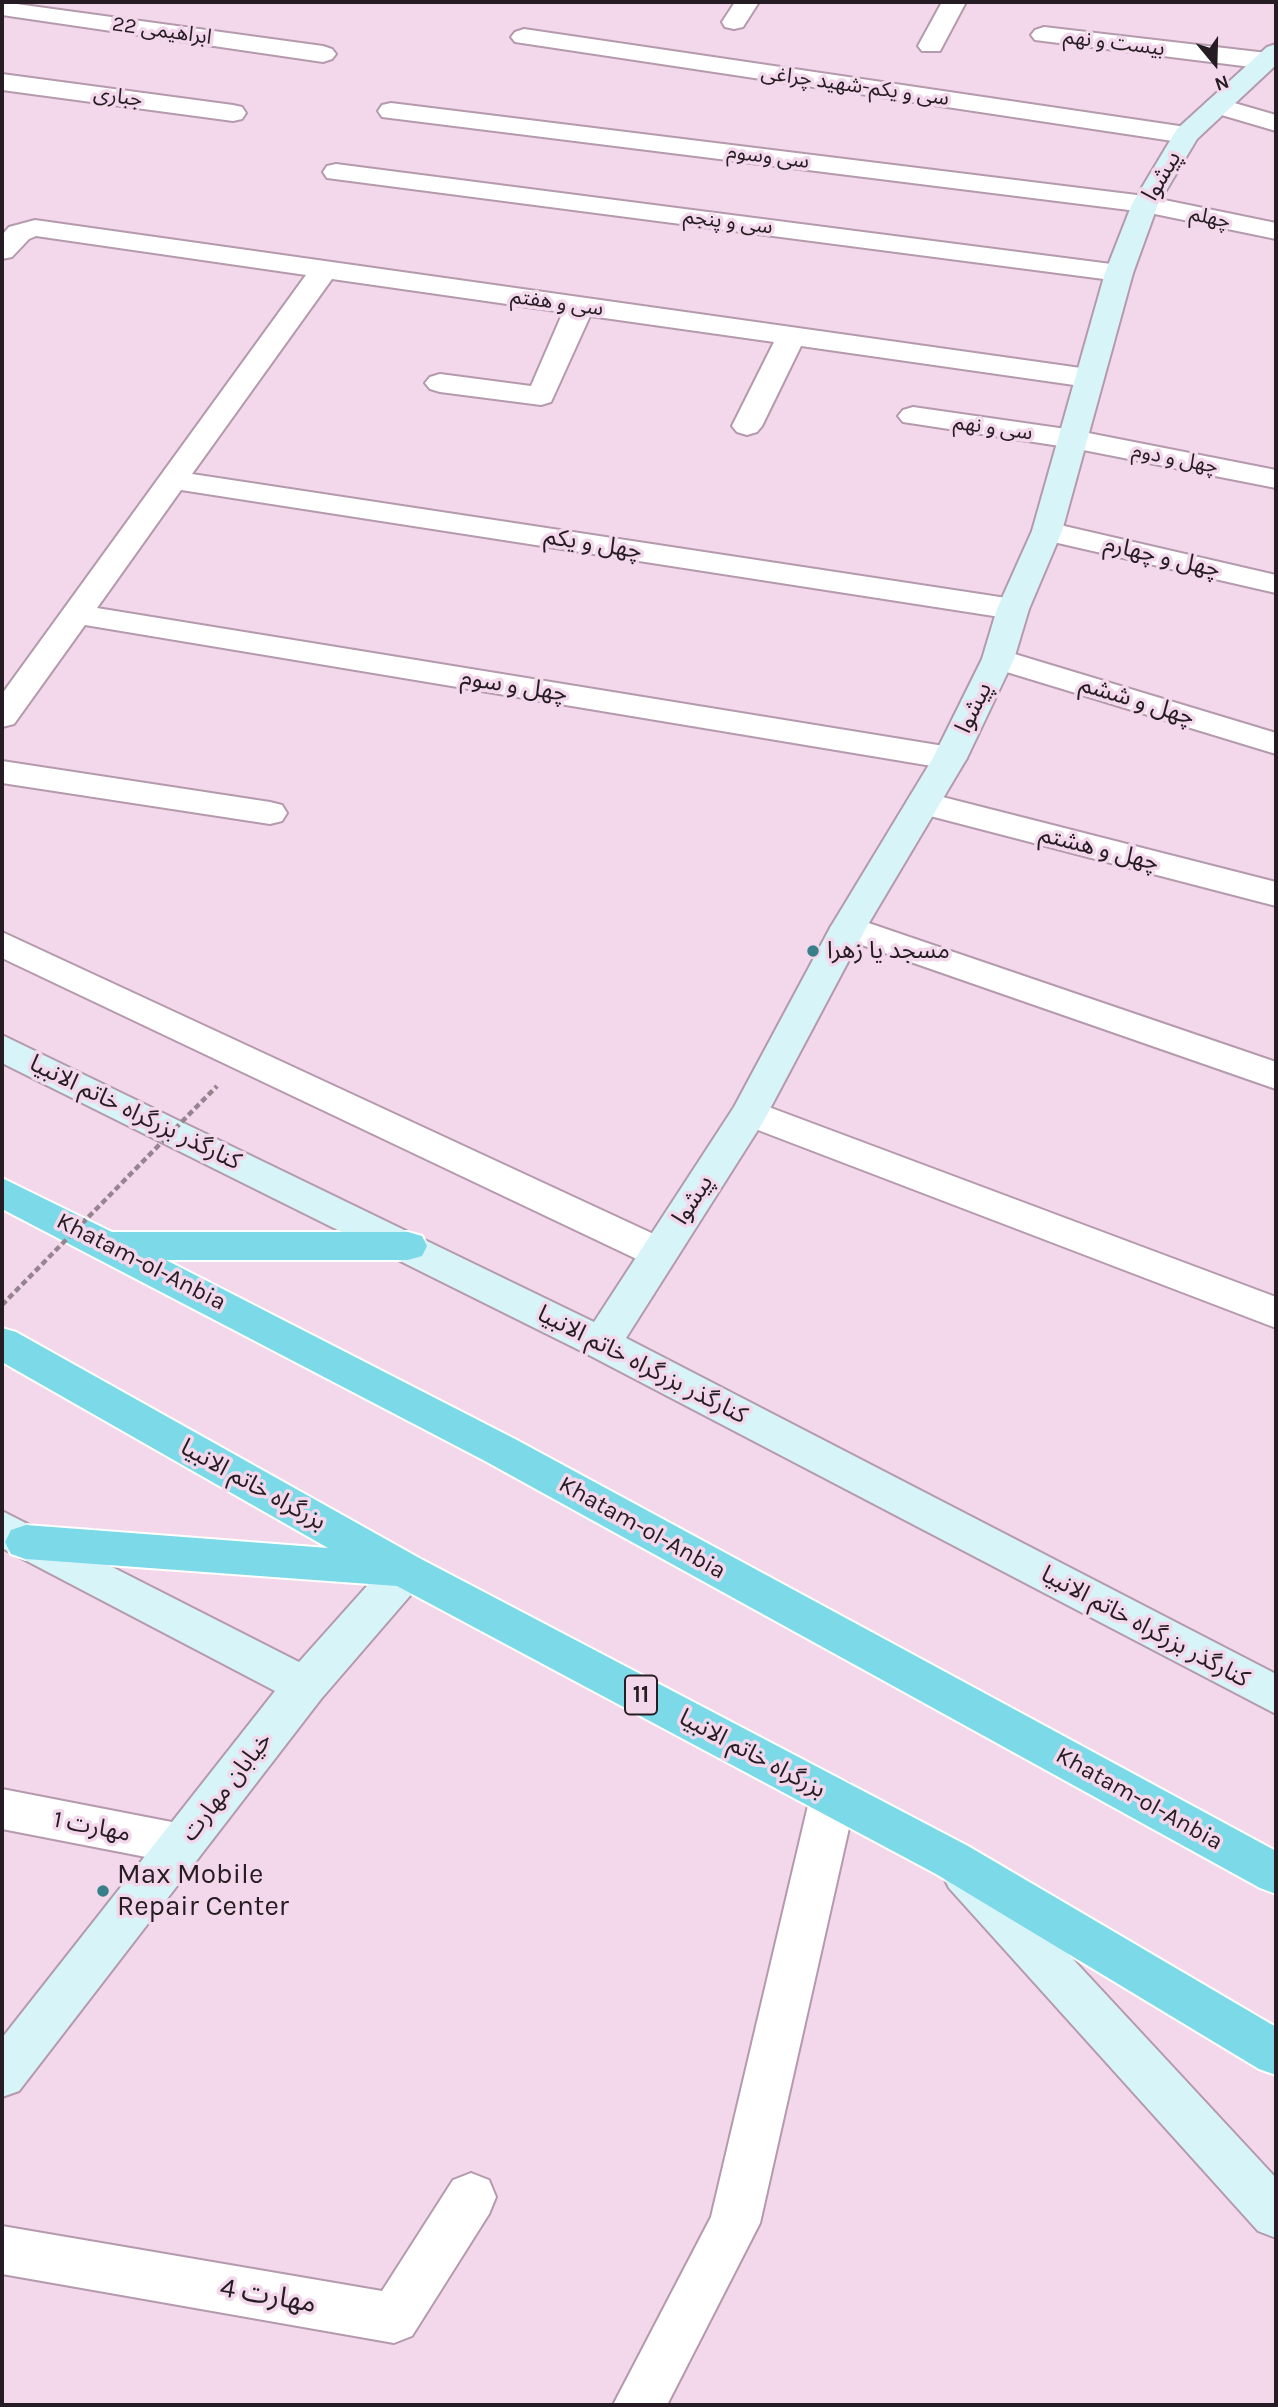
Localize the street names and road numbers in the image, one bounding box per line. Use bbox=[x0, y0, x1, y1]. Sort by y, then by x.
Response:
street label: ابراهیمی 22 bbox=[111, 12, 213, 50]
street label: بیست و نهم bbox=[1062, 24, 1166, 62]
street label: سی و یکم-شهید چراغی bbox=[759, 60, 951, 112]
street label: جباری bbox=[92, 81, 144, 113]
street label: سی وسوم bbox=[725, 139, 811, 175]
street label: پیشوا bbox=[1136, 146, 1188, 206]
street label: چهلم bbox=[1187, 201, 1233, 235]
street label: سی و پنجم bbox=[682, 204, 774, 240]
street label: سی و هفتم bbox=[509, 284, 605, 322]
street label: سی و نهم bbox=[952, 410, 1034, 446]
street label: چهل و دوم bbox=[1130, 438, 1220, 480]
street label: چهل و یکم bbox=[542, 522, 644, 566]
street label: چهل و چهارم bbox=[1101, 530, 1223, 584]
street label: چهل و سوم bbox=[459, 663, 569, 709]
street label: چهل و ششم bbox=[1076, 670, 1198, 732]
street label: پیشوا bbox=[949, 678, 999, 738]
street label: چهل و هشتم bbox=[1036, 820, 1162, 878]
street label: کنارگذر بزرگراه خاتم الانبیا bbox=[25, 1049, 245, 1177]
street label: پیشوا bbox=[666, 1170, 720, 1230]
street label: Khatam-ol-Anbia bbox=[51, 1207, 231, 1317]
street label: کنارگذر بزرگراه خاتم الانبیا bbox=[532, 1300, 752, 1430]
street label: بزرگراه خاتم الانبیا bbox=[175, 1433, 331, 1537]
street label: Khatam-ol-Anbia bbox=[554, 1470, 730, 1586]
street label: کنارگذر بزرگراه خاتم الانبیا bbox=[1036, 1560, 1254, 1694]
road number: 11 bbox=[625, 1676, 657, 1714]
street label: بزرگراه خاتم الانبیا bbox=[674, 1703, 830, 1805]
street label: خیابان مهارت bbox=[176, 1727, 278, 1847]
street label: Khatam-ol-Anbia bbox=[1051, 1741, 1227, 1857]
street label: مهارت 1 bbox=[51, 1805, 133, 1849]
street label: مهارت 4 bbox=[217, 2271, 319, 2321]

